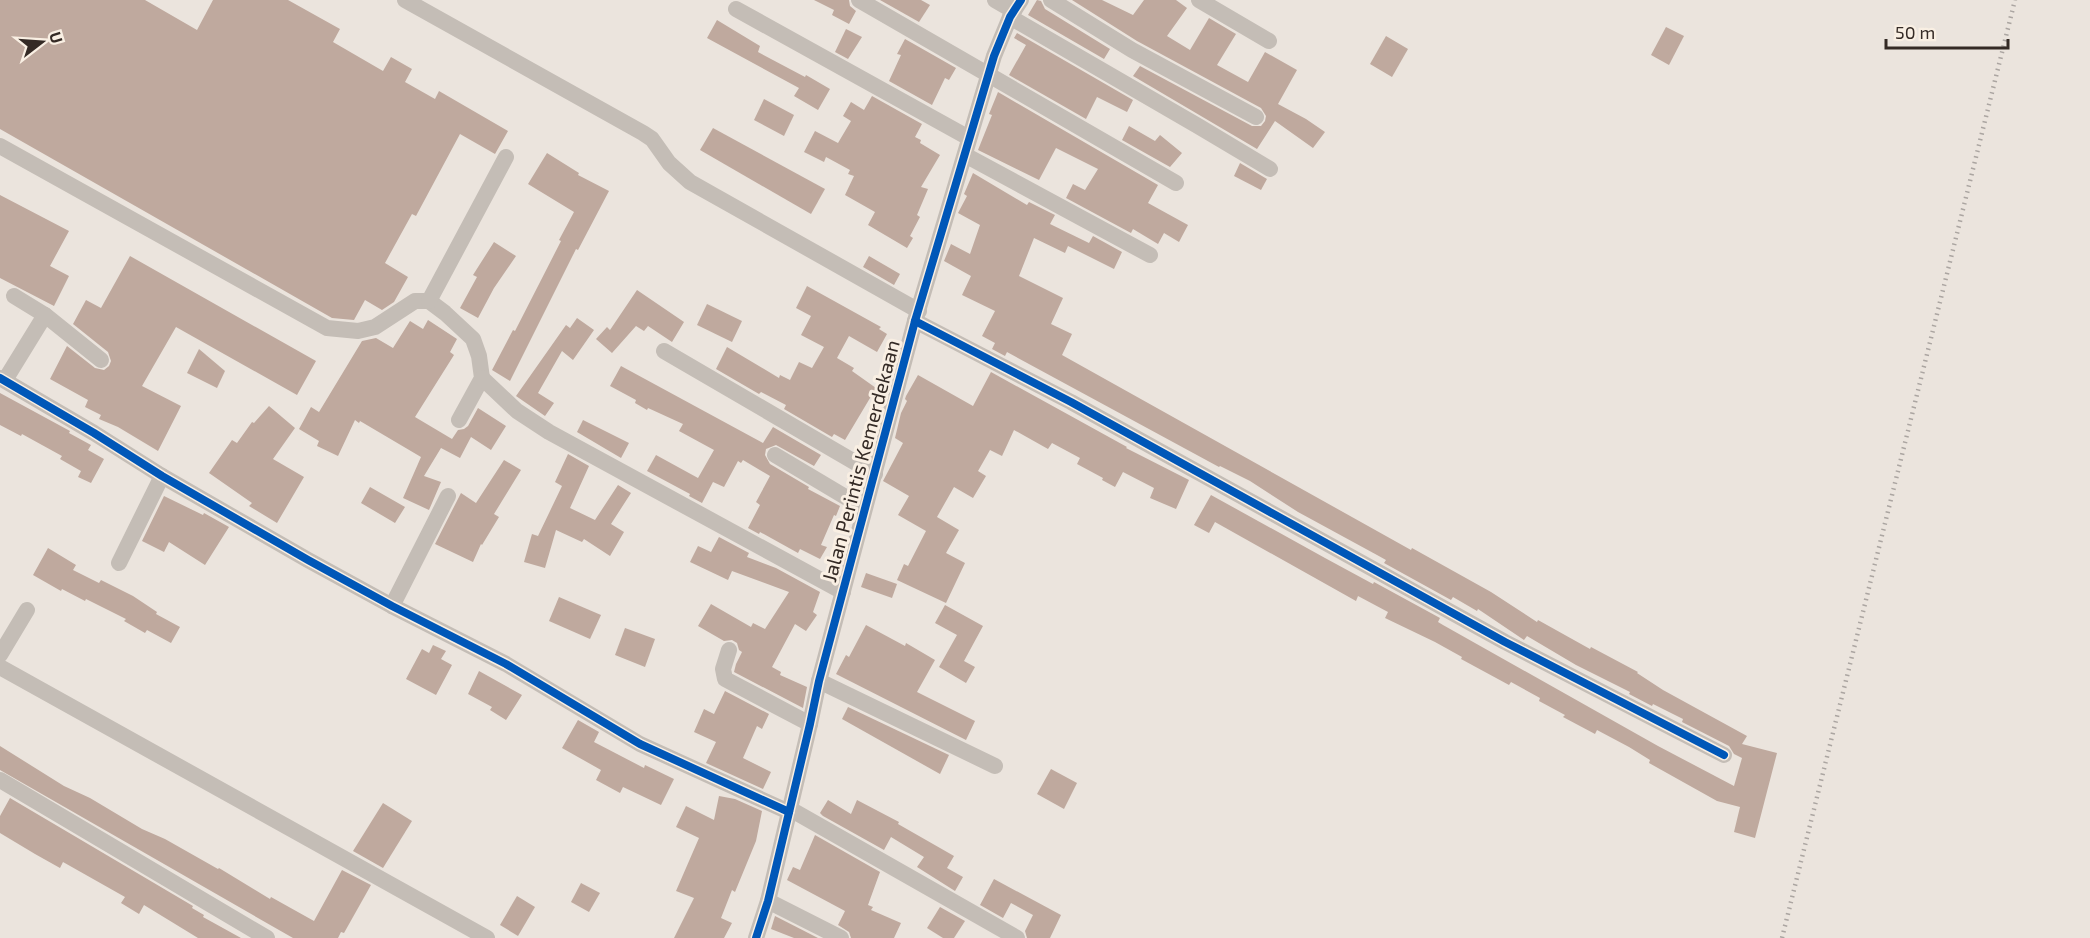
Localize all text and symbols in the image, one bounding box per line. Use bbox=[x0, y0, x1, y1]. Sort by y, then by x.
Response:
north arrow bbox=[12, 12, 72, 72]
scale bar bbox=[1886, 12, 2008, 50]
text: 50 m bbox=[1895, 21, 1935, 43]
text: U bbox=[46, 29, 68, 45]
street label: Jalan Perintis Kemerdekaan bbox=[816, 337, 904, 584]

